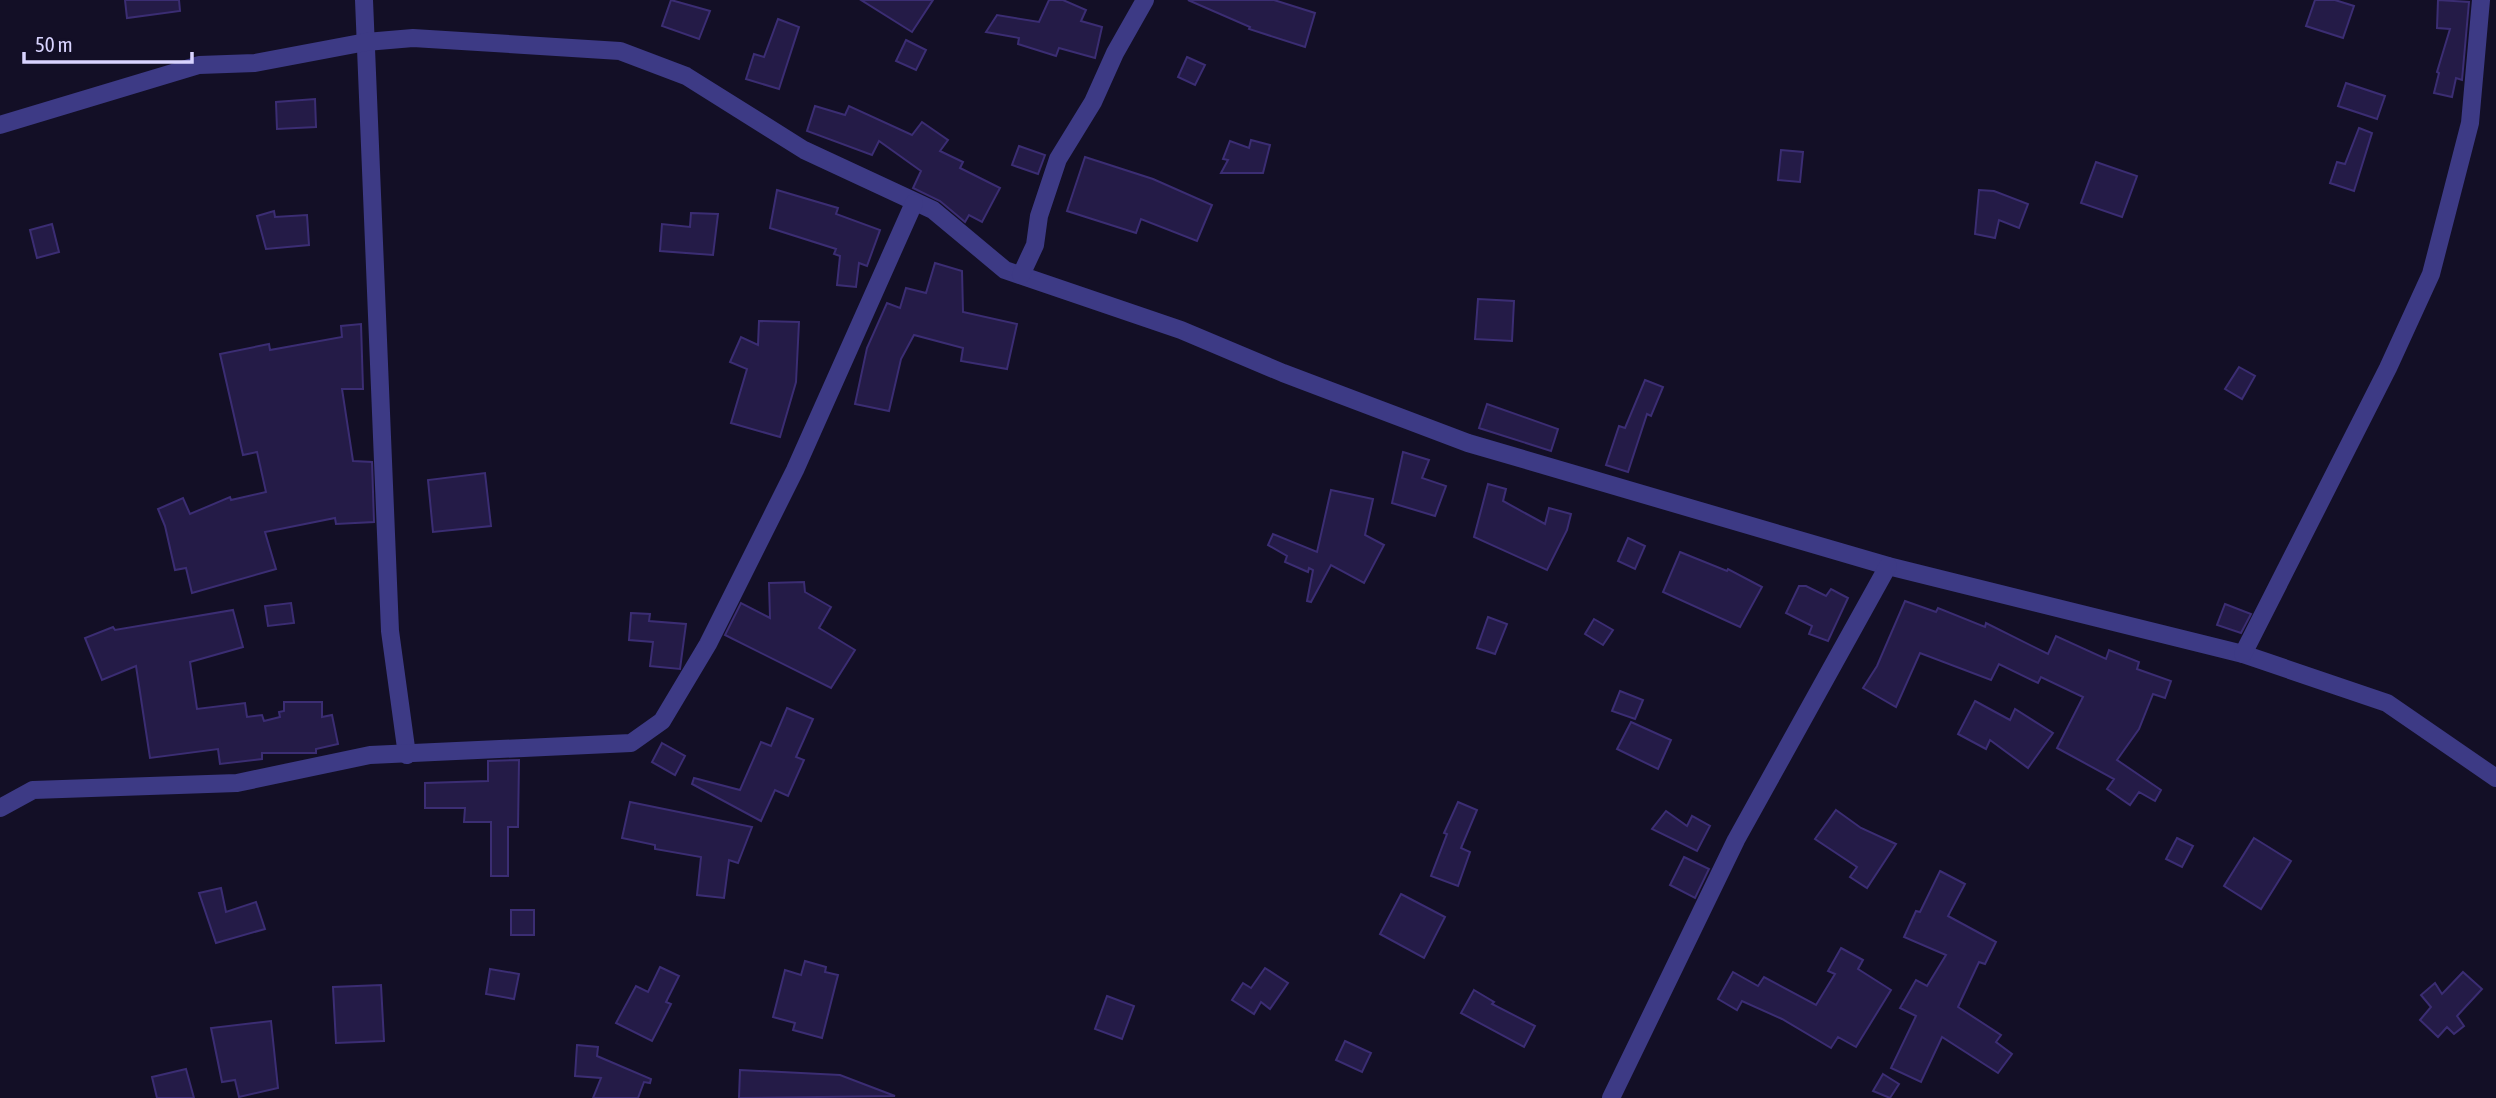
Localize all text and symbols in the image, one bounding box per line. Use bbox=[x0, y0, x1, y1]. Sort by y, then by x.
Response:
scale bar bbox=[24, 21, 192, 65]
text: 50 m bbox=[35, 32, 73, 56]

